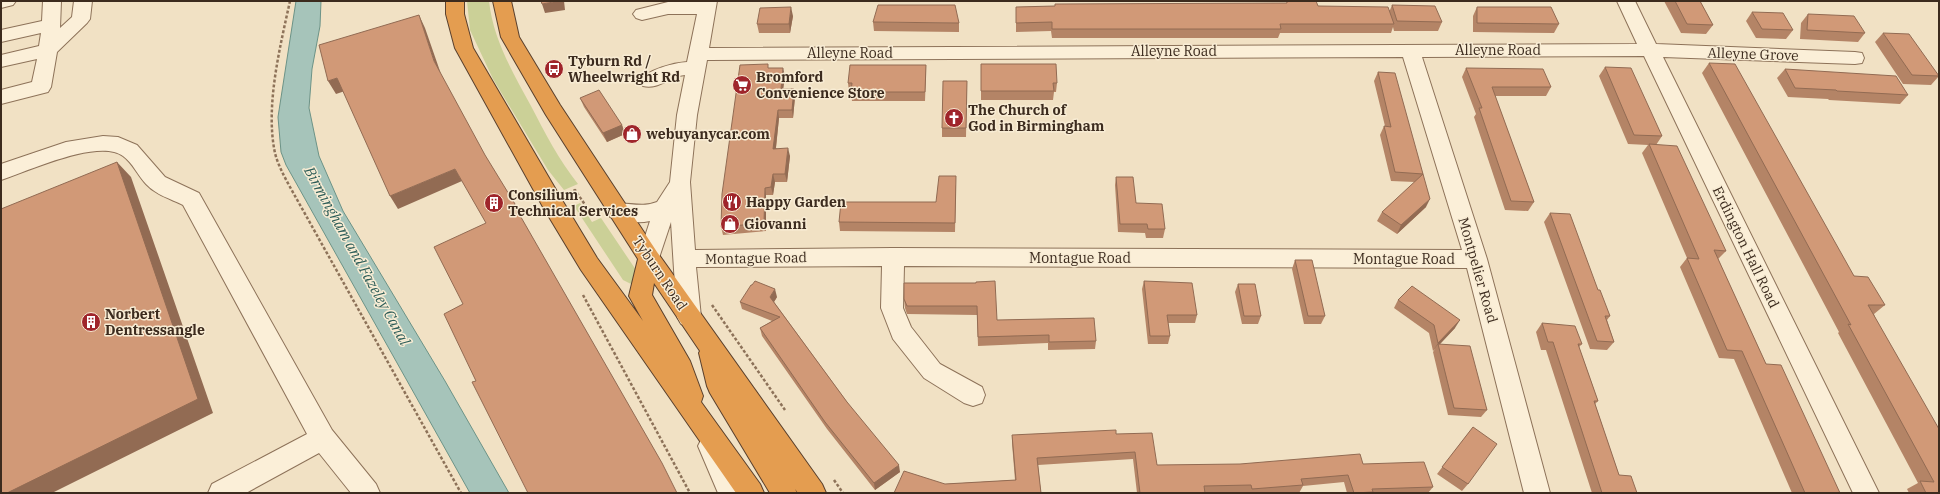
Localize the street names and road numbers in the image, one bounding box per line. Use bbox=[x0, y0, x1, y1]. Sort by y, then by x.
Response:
street label: Alleyne Road bbox=[1455, 41, 1541, 59]
street label: Alleyne Road bbox=[1131, 42, 1217, 60]
street label: Alleyne Grove bbox=[1707, 43, 1799, 65]
street label: Alleyne Road bbox=[807, 44, 893, 62]
street label: Erdington Hall Road bbox=[1709, 183, 1784, 311]
street label: Montpelier Road bbox=[1454, 215, 1502, 325]
street label: Tyburn Road bbox=[629, 233, 692, 314]
street label: Montague Road bbox=[705, 248, 808, 268]
street label: Montague Road bbox=[1029, 249, 1131, 267]
street label: Montague Road bbox=[1353, 250, 1455, 268]

